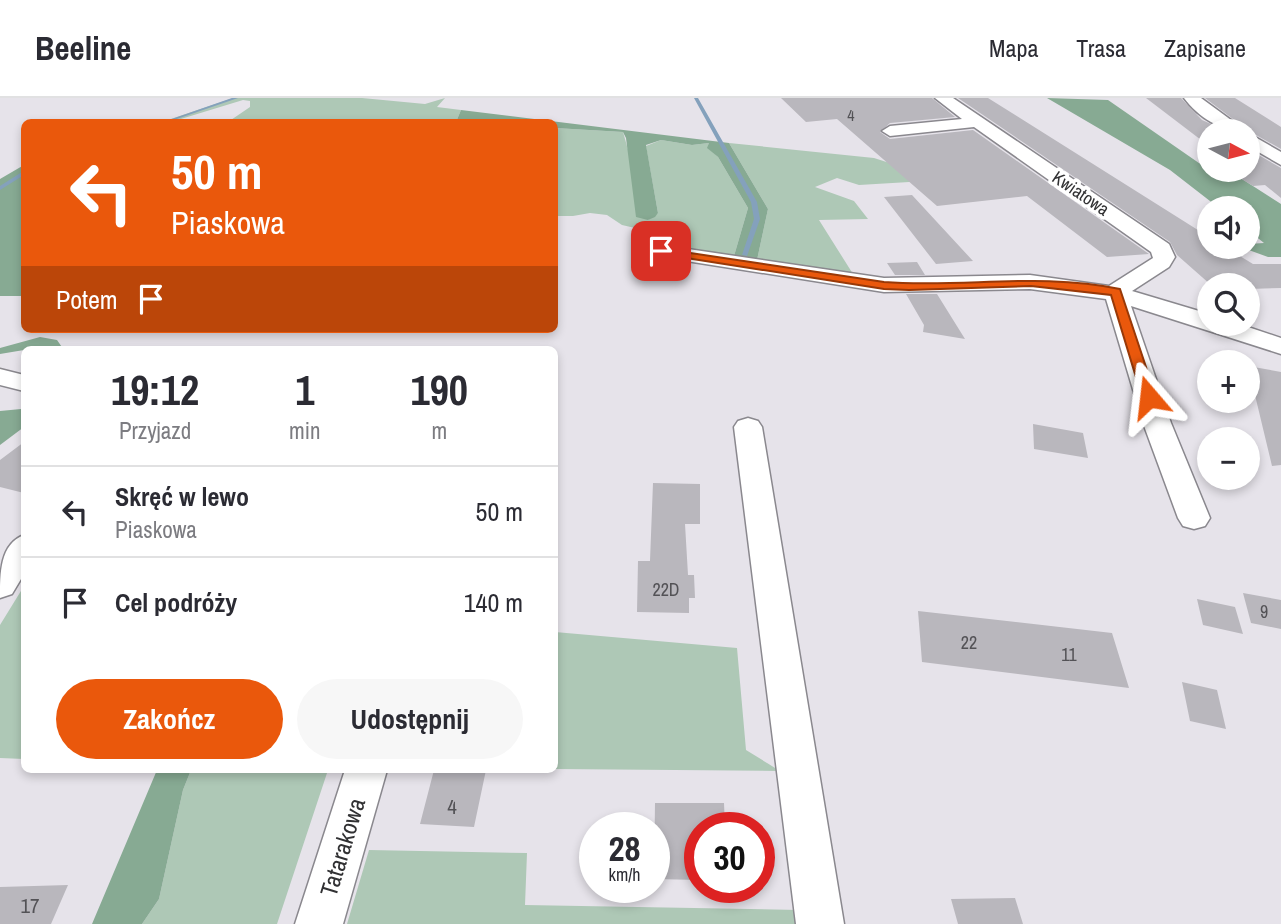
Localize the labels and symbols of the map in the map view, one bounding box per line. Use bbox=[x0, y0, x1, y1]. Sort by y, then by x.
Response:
house number: 4 bbox=[847, 104, 855, 126]
north arrow bbox=[1197, 119, 1260, 182]
street label: Kwiatowa bbox=[1047, 165, 1115, 221]
pin bbox=[631, 221, 691, 281]
position arrow bbox=[1112, 360, 1186, 434]
house number: 22D bbox=[652, 577, 680, 602]
house number: 9 bbox=[1260, 599, 1268, 624]
house number: 22 bbox=[961, 630, 977, 655]
house number: 11 bbox=[1061, 642, 1077, 667]
house number: 4 bbox=[447, 792, 457, 821]
street label: Tatarakowa bbox=[312, 794, 372, 900]
speed limit sign: 30 bbox=[684, 812, 775, 903]
house number: 17 bbox=[20, 891, 40, 920]

